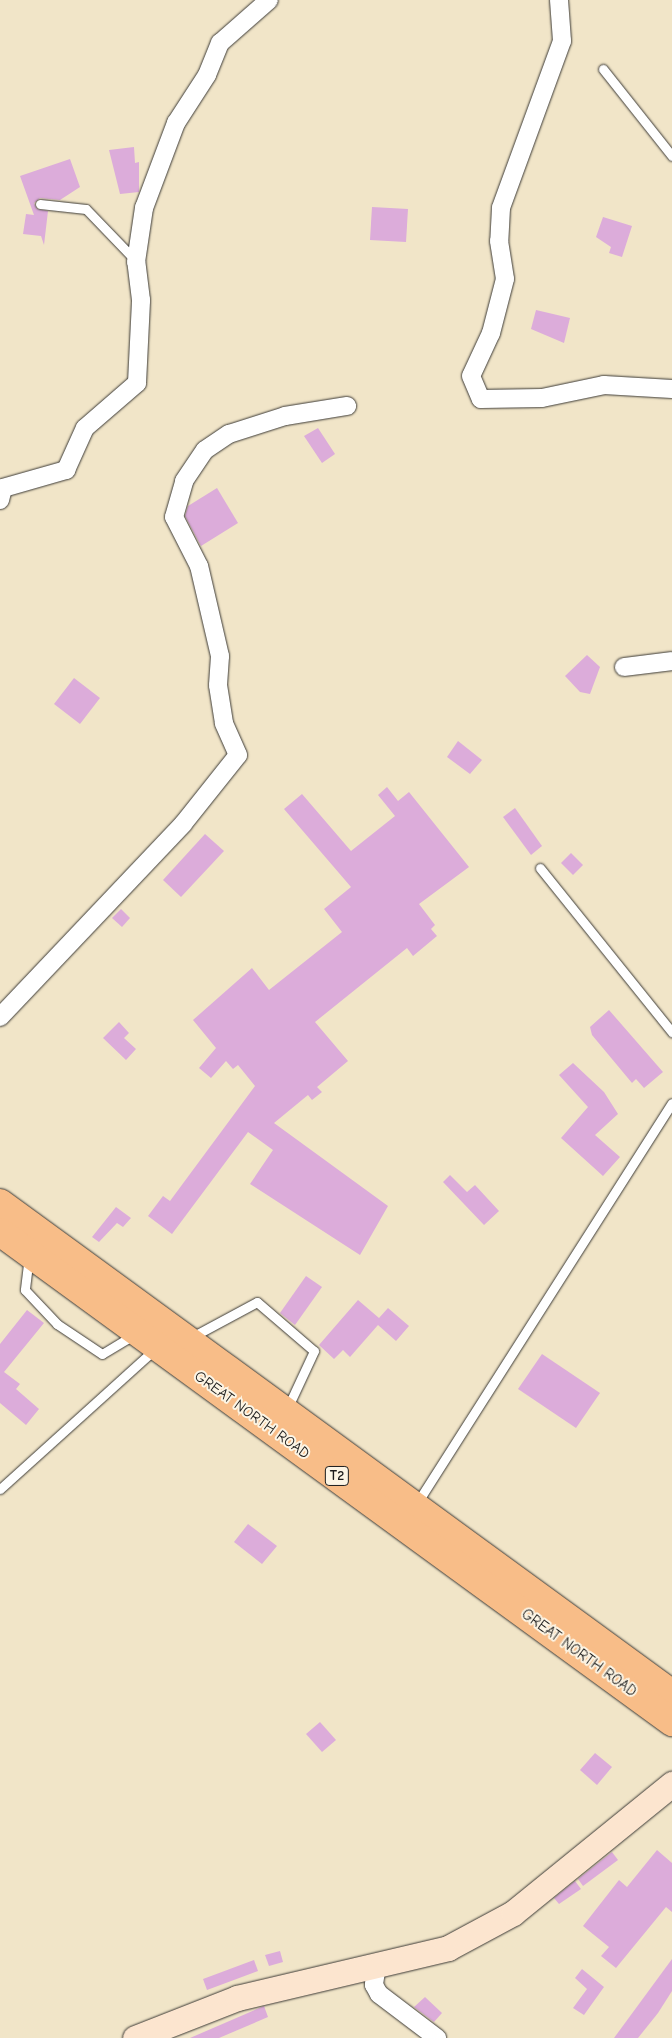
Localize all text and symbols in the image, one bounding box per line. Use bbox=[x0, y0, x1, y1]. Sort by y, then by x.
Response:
street label: GREAT NORTH ROAD bbox=[191, 1367, 313, 1463]
road number: T2 bbox=[324, 1464, 350, 1488]
street label: GREAT NORTH ROAD bbox=[518, 1605, 640, 1701]

